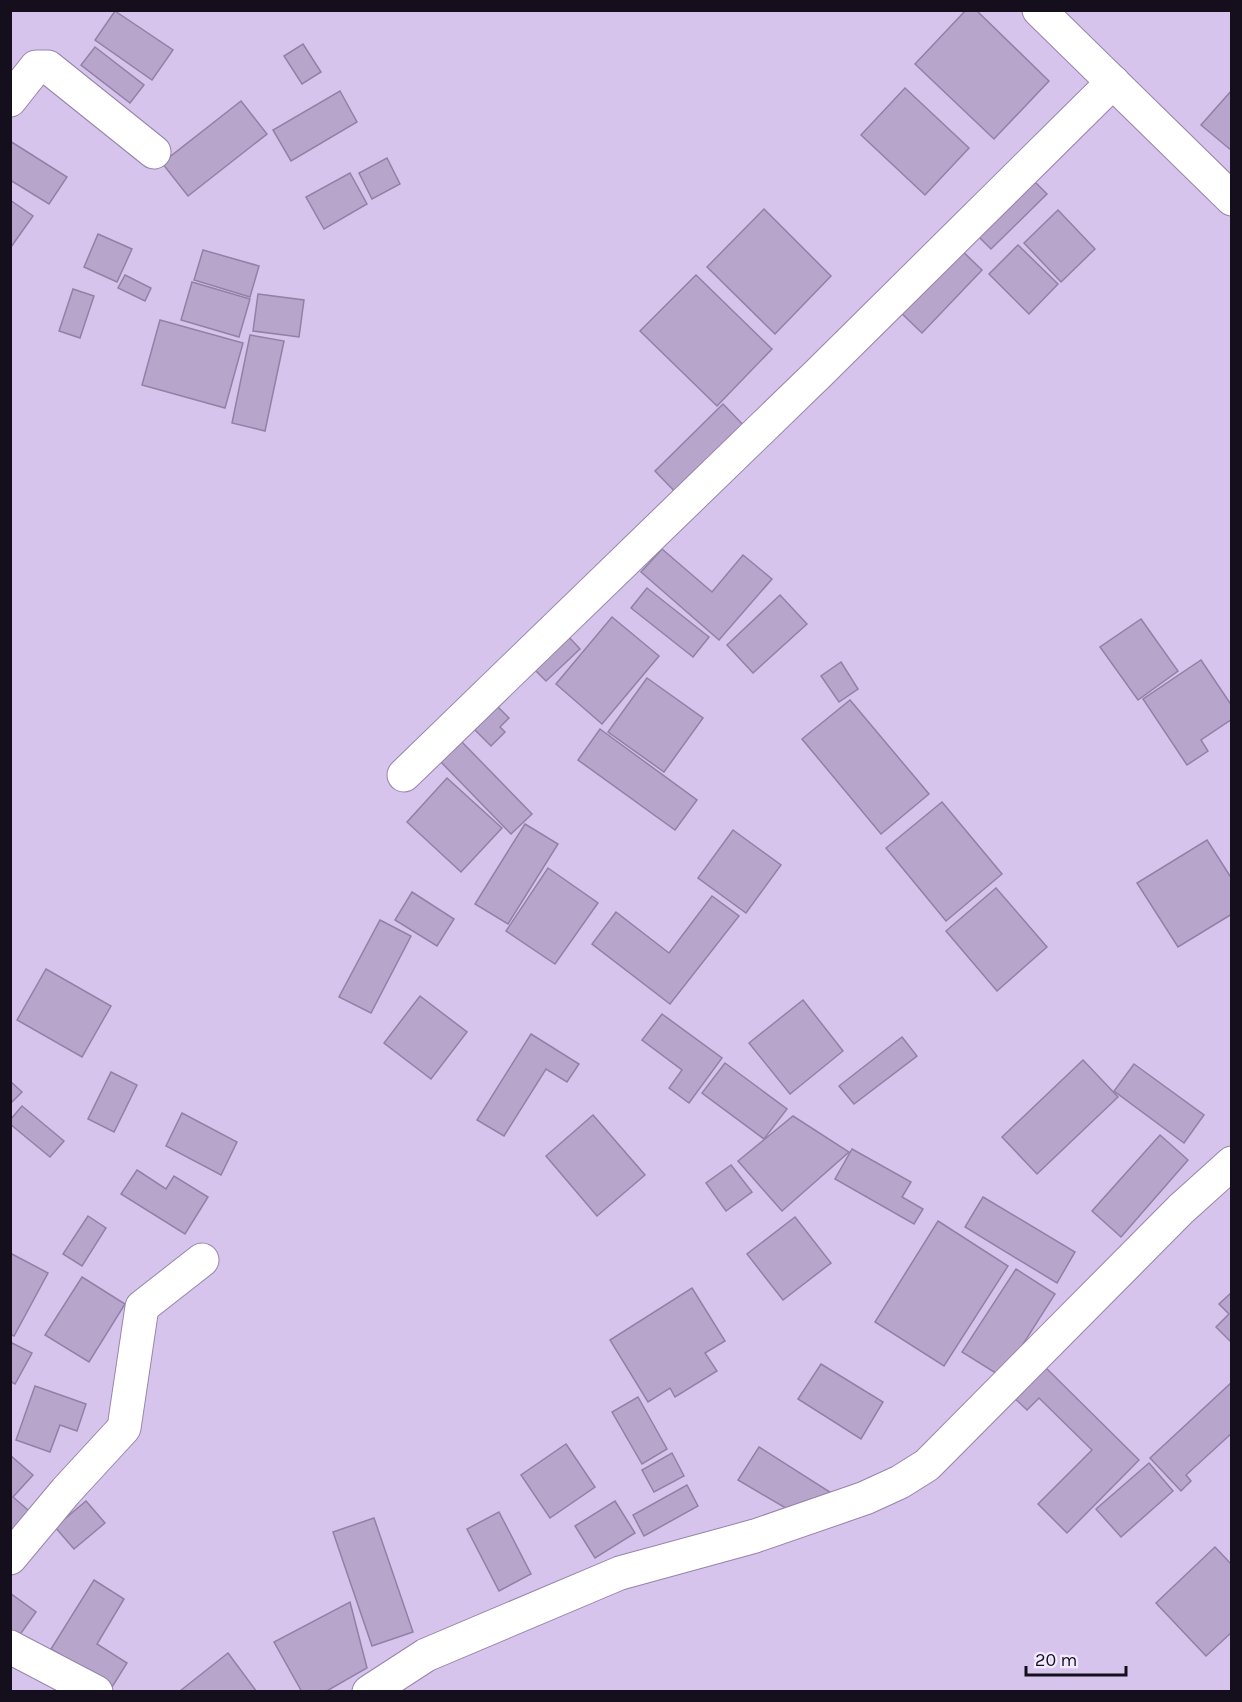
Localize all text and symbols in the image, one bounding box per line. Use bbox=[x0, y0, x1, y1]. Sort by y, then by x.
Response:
scale bar bbox=[1026, 1639, 1126, 1677]
text: 20 m bbox=[1035, 1649, 1077, 1671]

